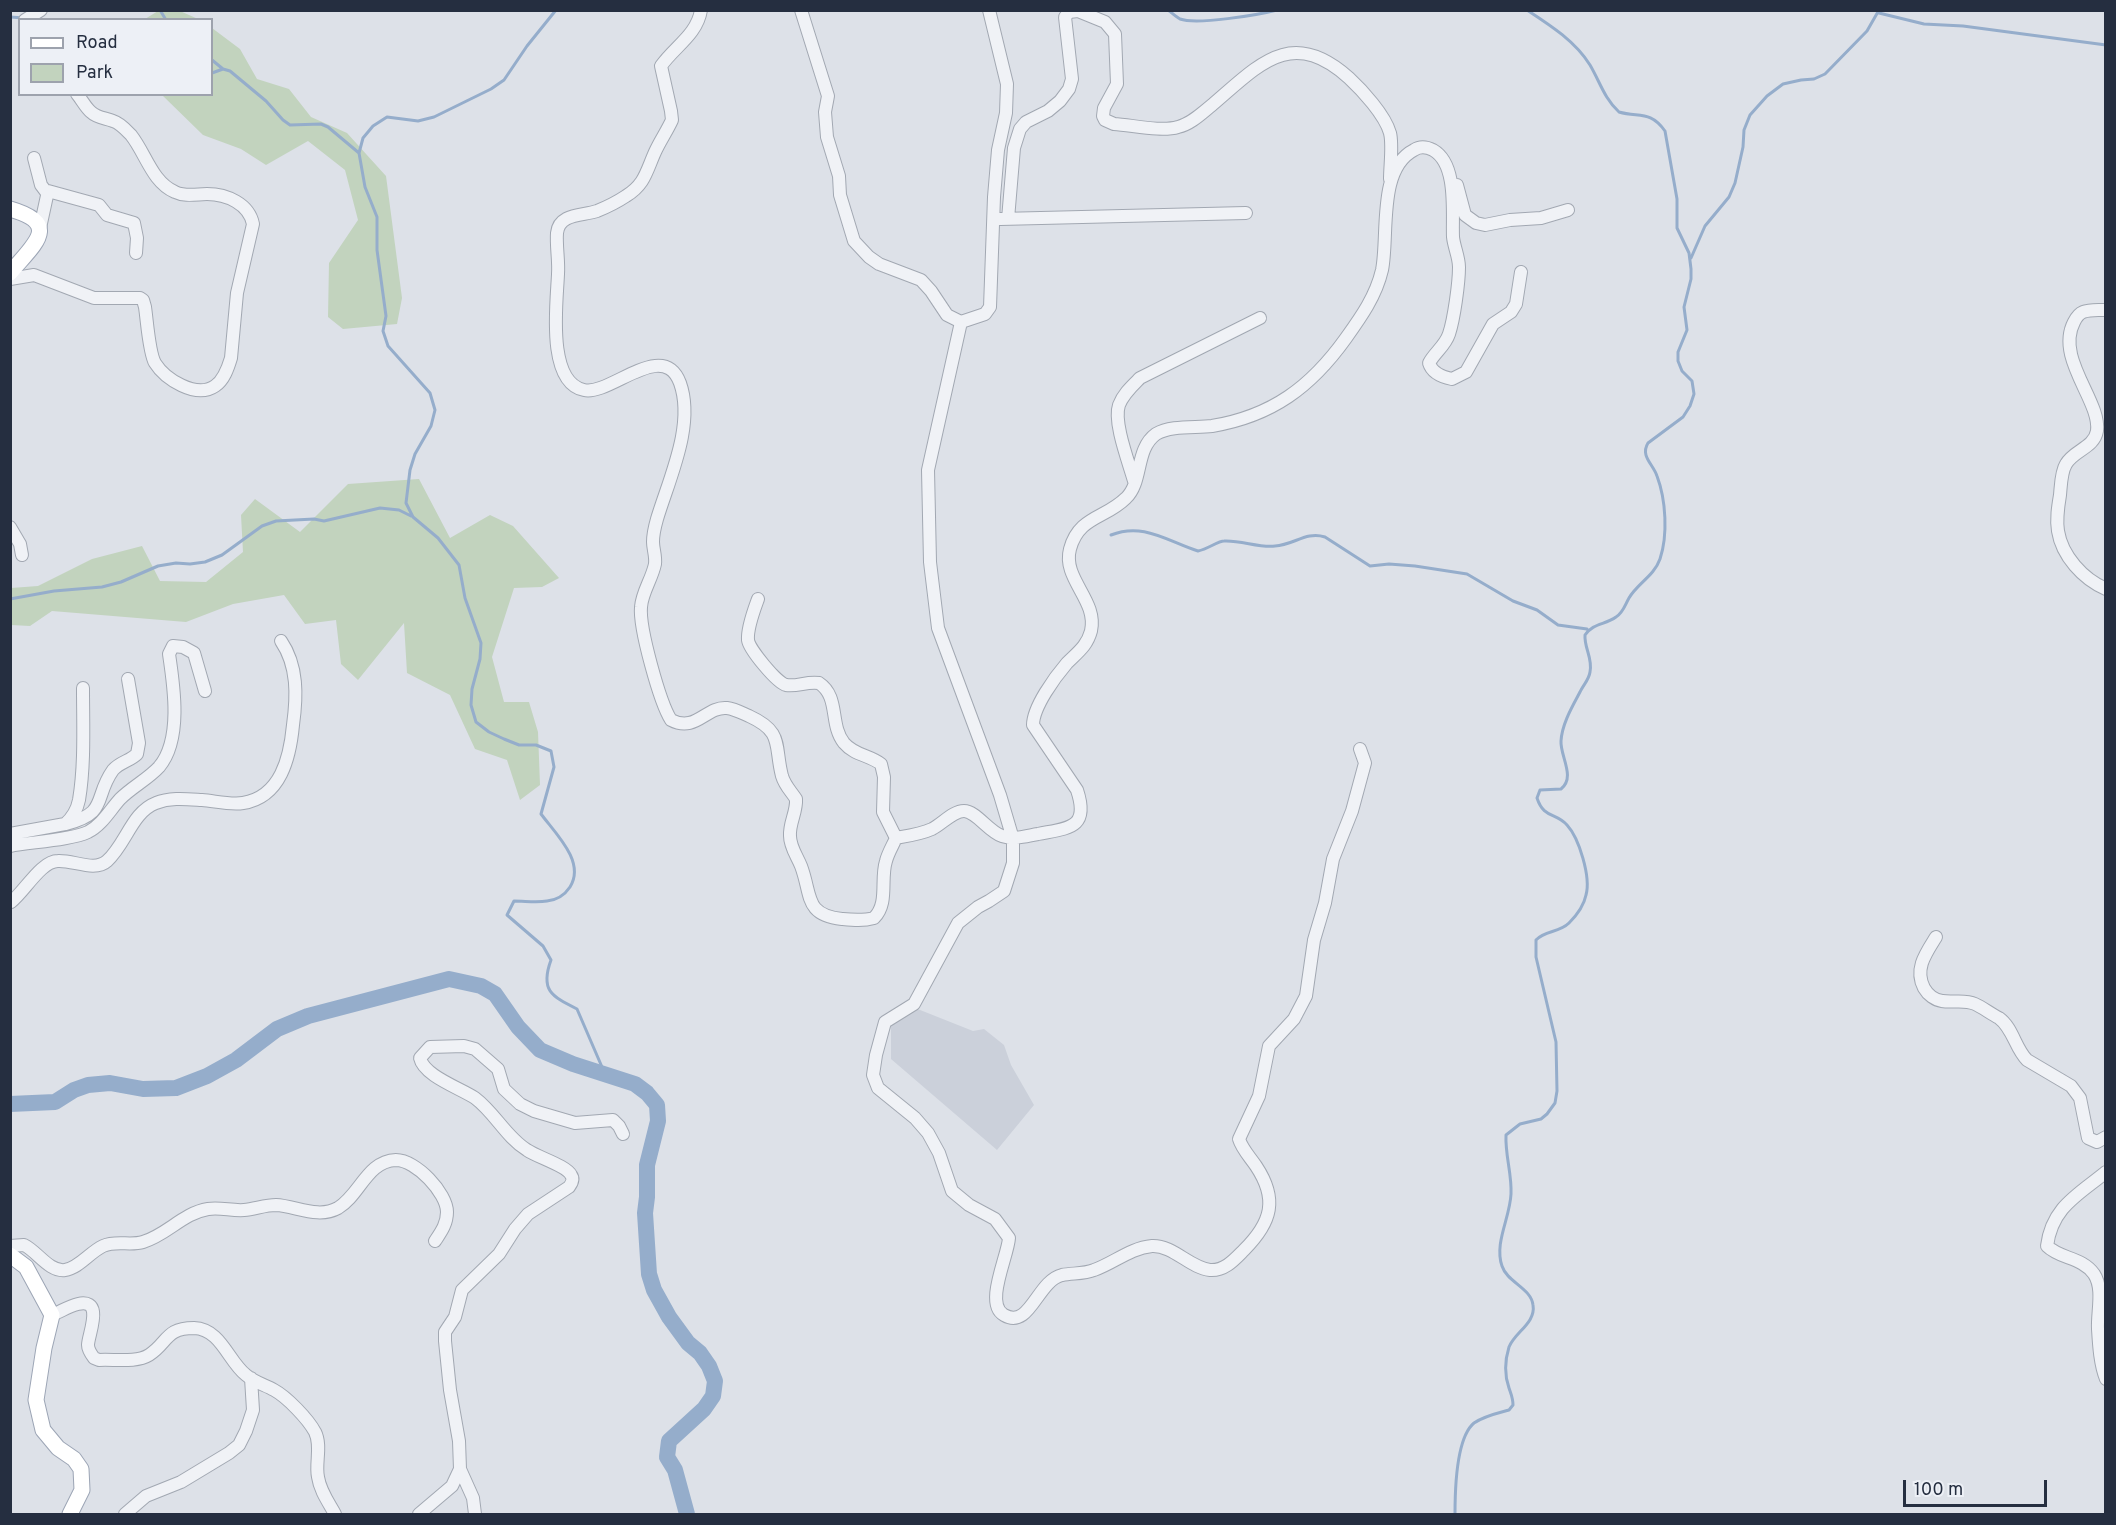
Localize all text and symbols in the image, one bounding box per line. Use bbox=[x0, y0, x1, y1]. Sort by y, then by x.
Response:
legend bbox=[18, 18, 213, 96]
text: Road bbox=[76, 32, 118, 55]
text: Park bbox=[76, 62, 113, 85]
scale bar bbox=[1906, 1468, 2050, 1506]
text: 100 m bbox=[1914, 1479, 1963, 1502]

